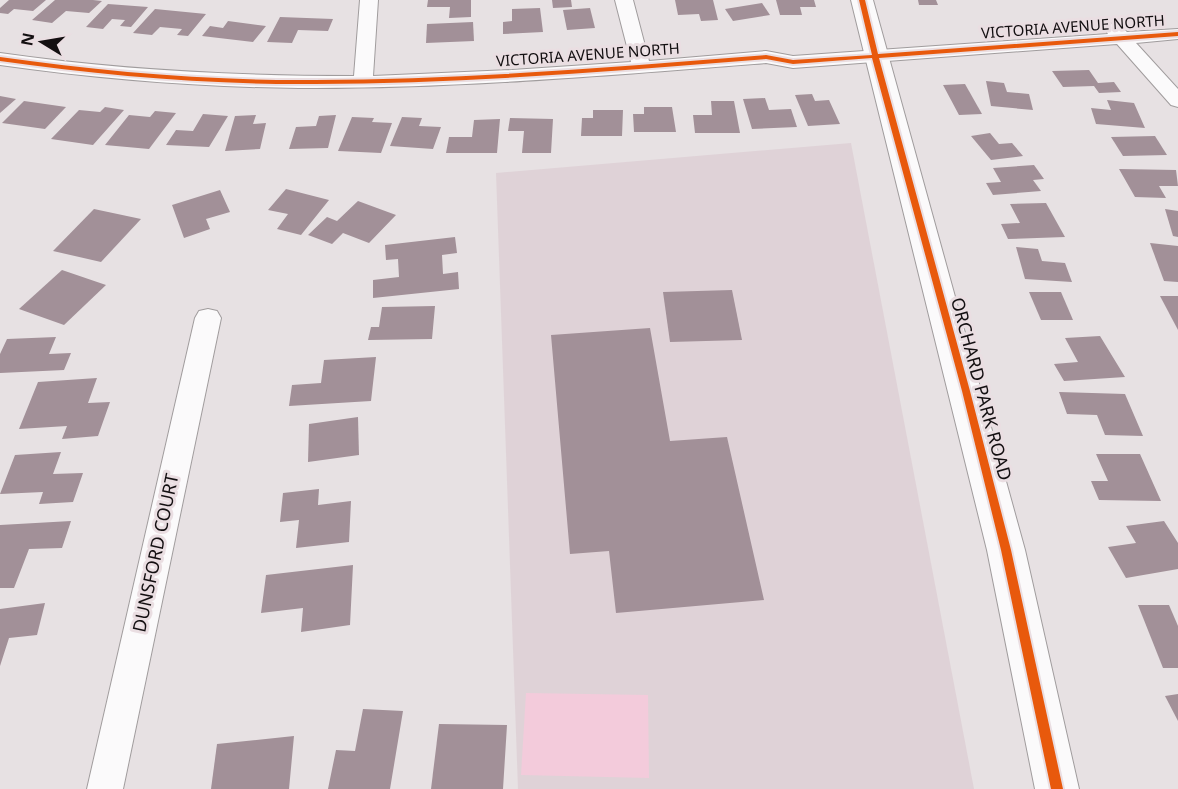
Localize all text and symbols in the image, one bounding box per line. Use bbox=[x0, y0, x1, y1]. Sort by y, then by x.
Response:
street label: VICTORIA AVENUE NORTH bbox=[980, 10, 1165, 42]
north arrow bbox=[12, 12, 72, 72]
text: N bbox=[15, 31, 39, 48]
street label: VICTORIA AVENUE NORTH bbox=[495, 38, 680, 70]
street label: ORCHARD PARK ROAD bbox=[946, 295, 1018, 483]
street label: DUNSFORD COURT bbox=[126, 471, 184, 634]

